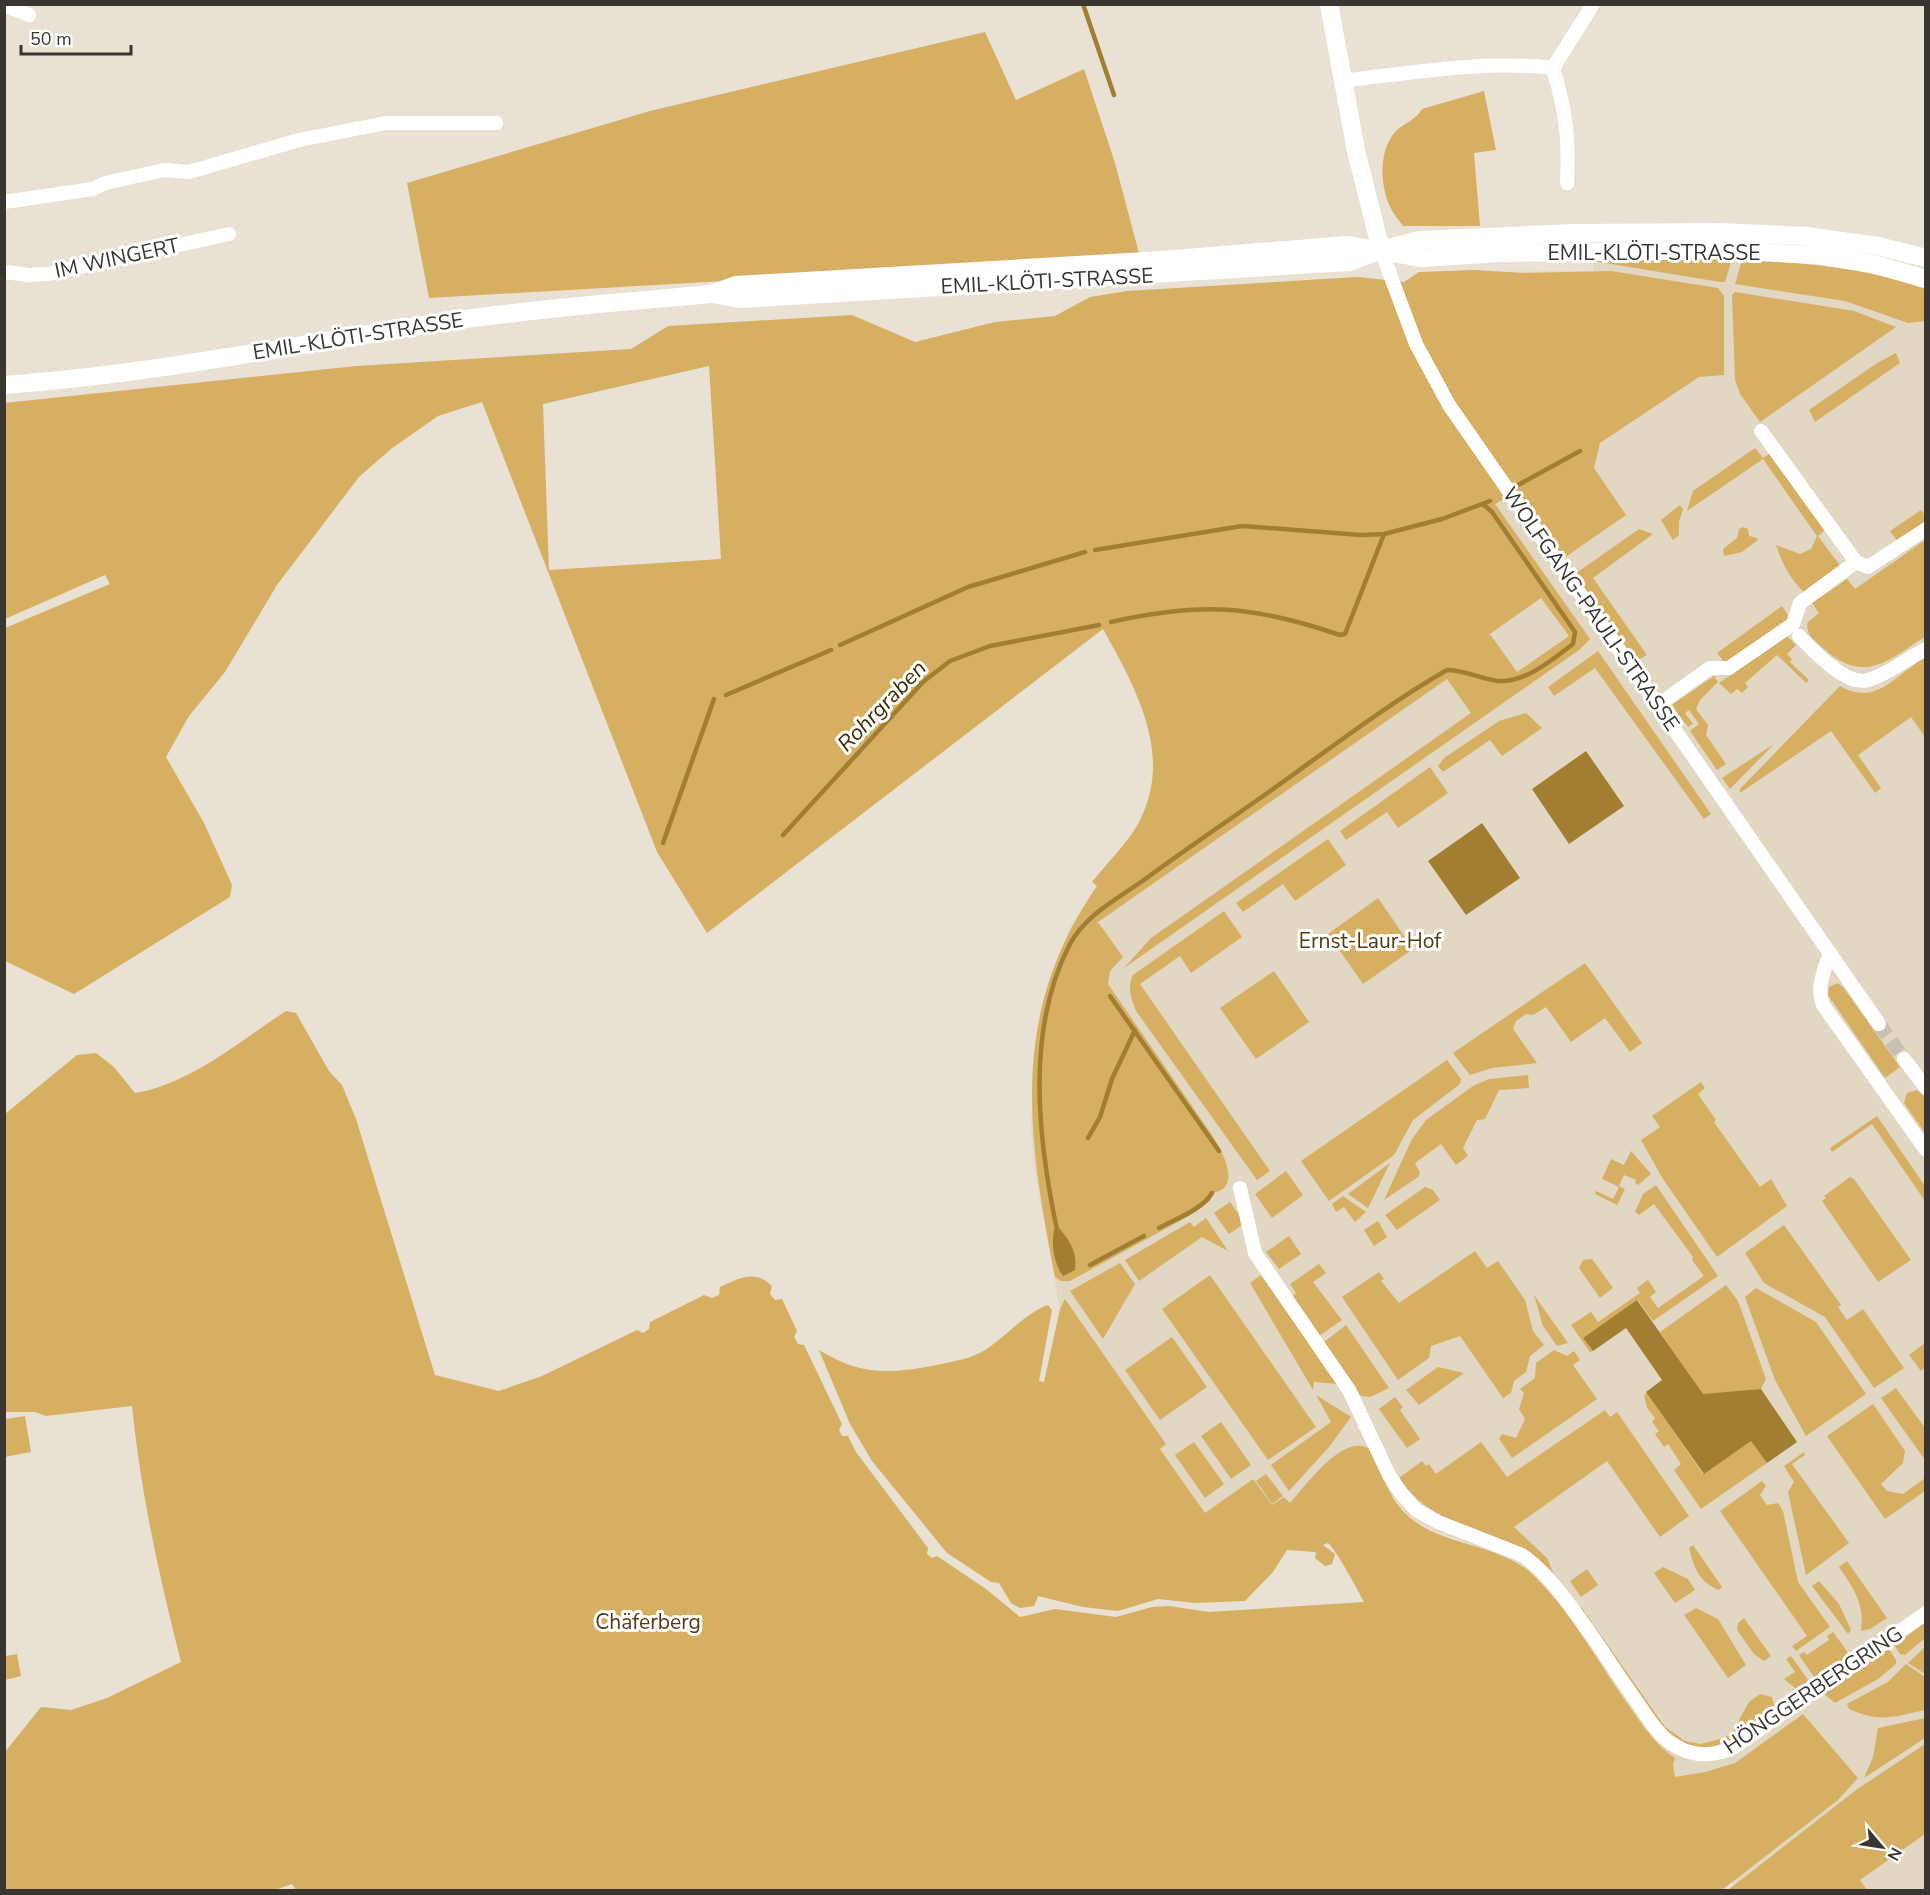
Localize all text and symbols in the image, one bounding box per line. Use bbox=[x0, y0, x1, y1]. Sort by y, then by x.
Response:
scale bar bbox=[21, 18, 130, 56]
text: 50 m bbox=[30, 27, 72, 51]
street label: IM WINGERT bbox=[52, 231, 182, 285]
street label: EMIL-KLÖTI-STRASSE bbox=[1548, 239, 1760, 267]
street label: EMIL-KLÖTI-STRASSE bbox=[940, 261, 1154, 301]
street label: EMIL-KLÖTI-STRASSE bbox=[251, 306, 465, 366]
street label: WOLFGANG-PAULI-STRASSE bbox=[1496, 482, 1686, 736]
water label: Rohrgraben bbox=[831, 654, 933, 758]
park label: Ernst-Laur-Hof bbox=[1299, 927, 1442, 955]
park label: Chäferberg bbox=[595, 1608, 701, 1636]
street label: HÖNGGERBERGRING bbox=[1718, 1620, 1908, 1760]
north arrow bbox=[1852, 1817, 1912, 1877]
text: N bbox=[1882, 1843, 1907, 1864]

